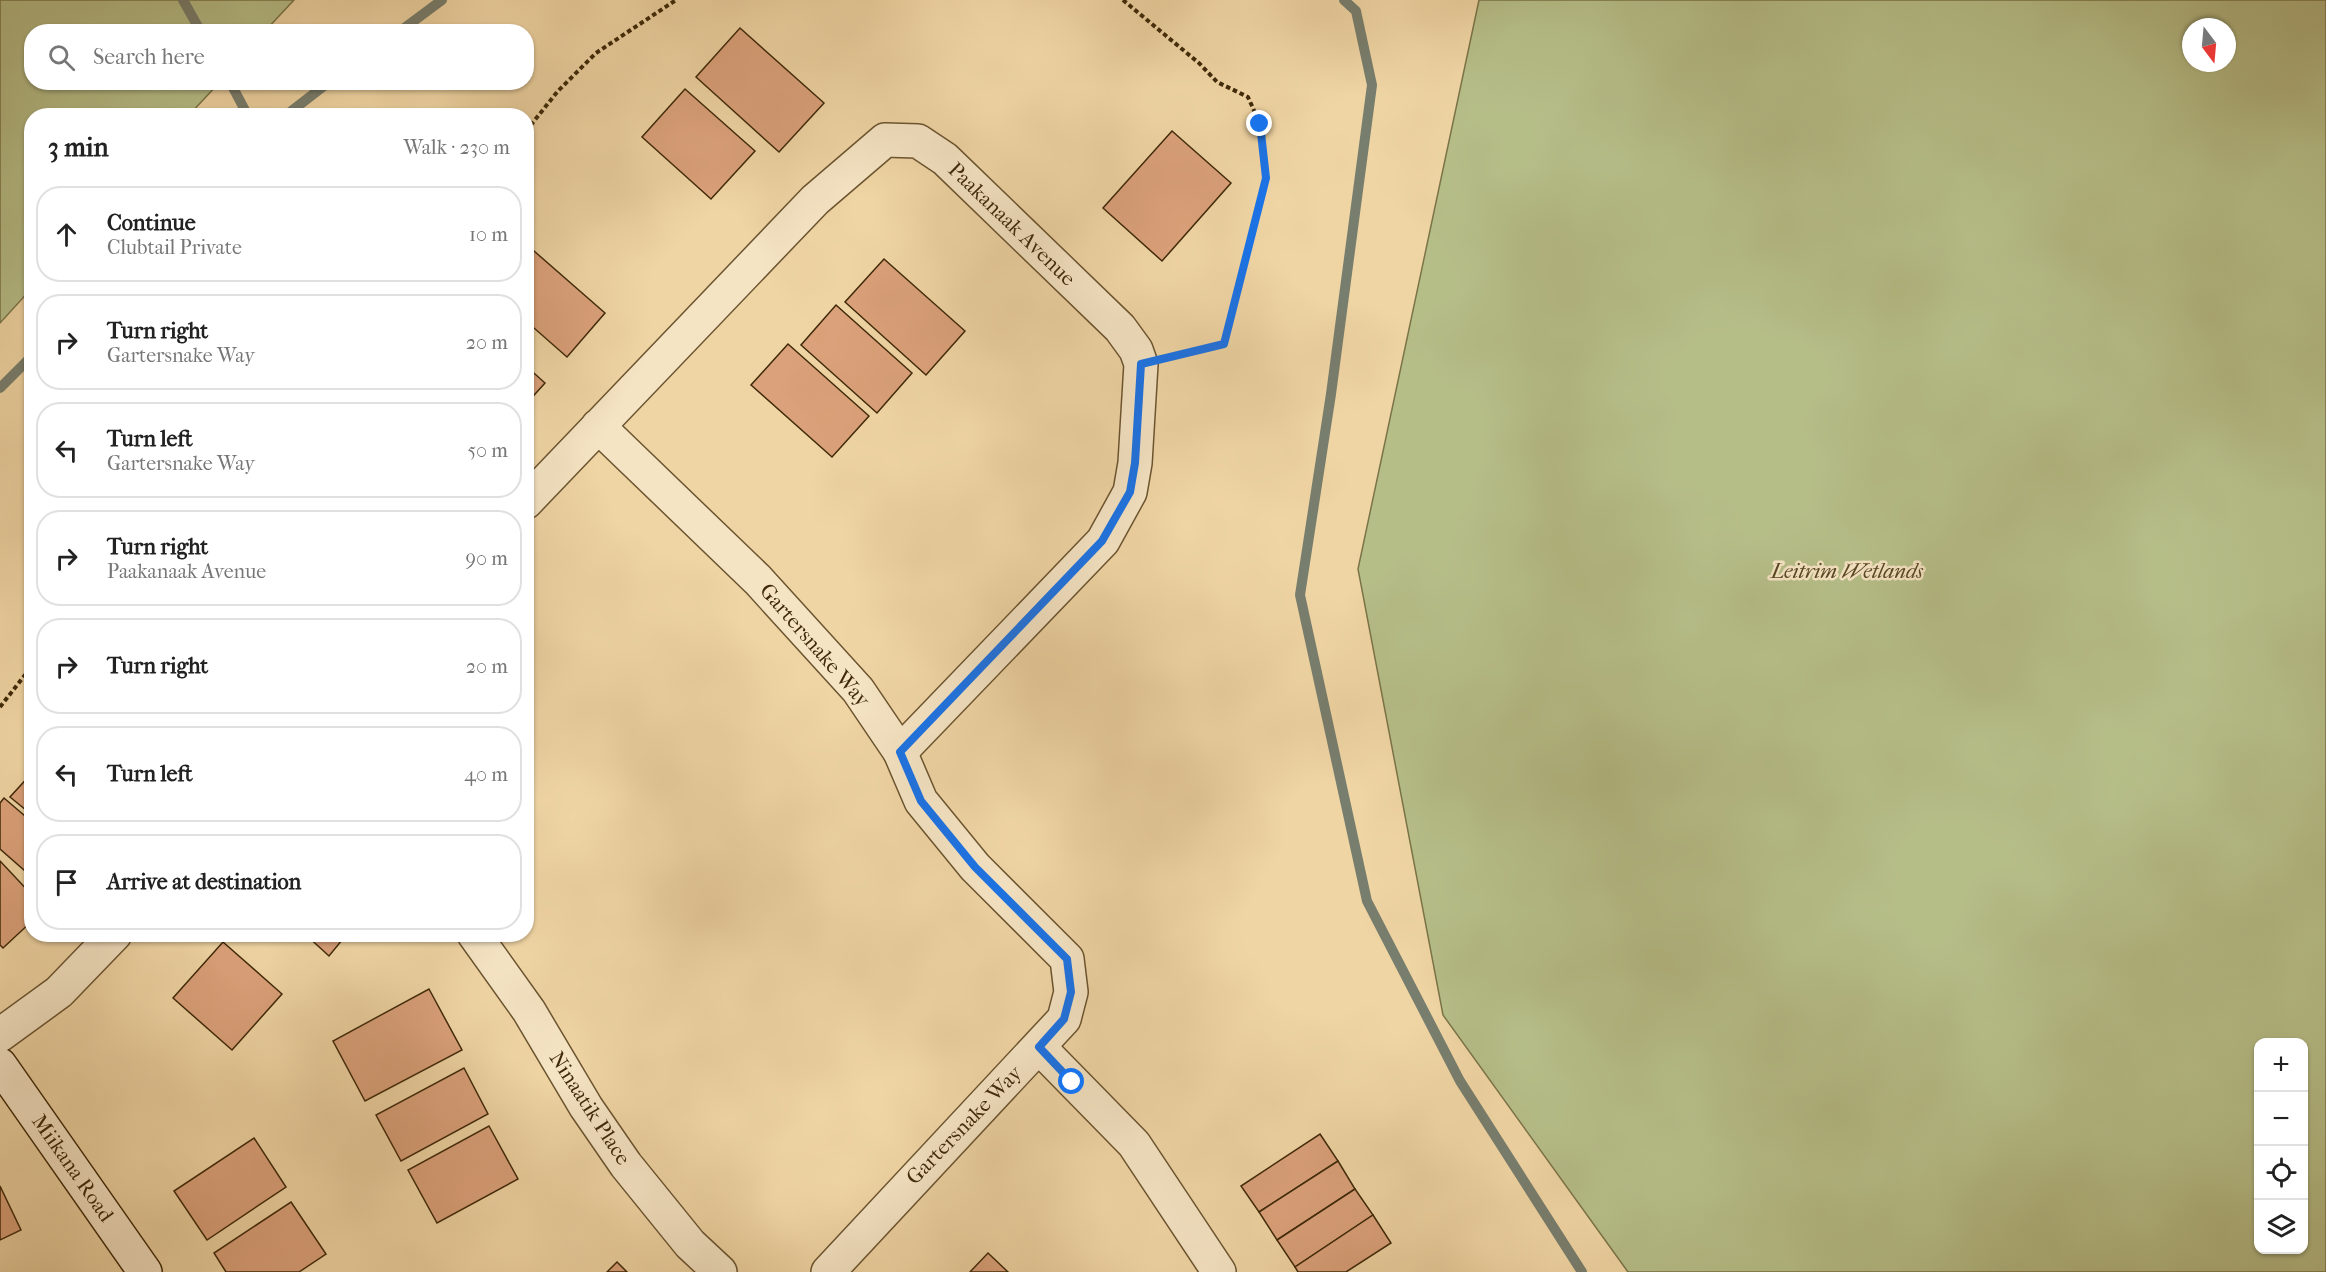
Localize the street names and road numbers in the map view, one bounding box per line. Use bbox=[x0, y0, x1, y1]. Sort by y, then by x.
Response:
street label: Paakanaak Avenue bbox=[944, 157, 1080, 291]
street label: Gartersnake Way bbox=[755, 579, 876, 712]
street label: Ninaatik Place bbox=[544, 1047, 636, 1169]
street label: Gartersnake Way bbox=[901, 1060, 1027, 1189]
street label: Miikana Road bbox=[27, 1110, 119, 1227]

